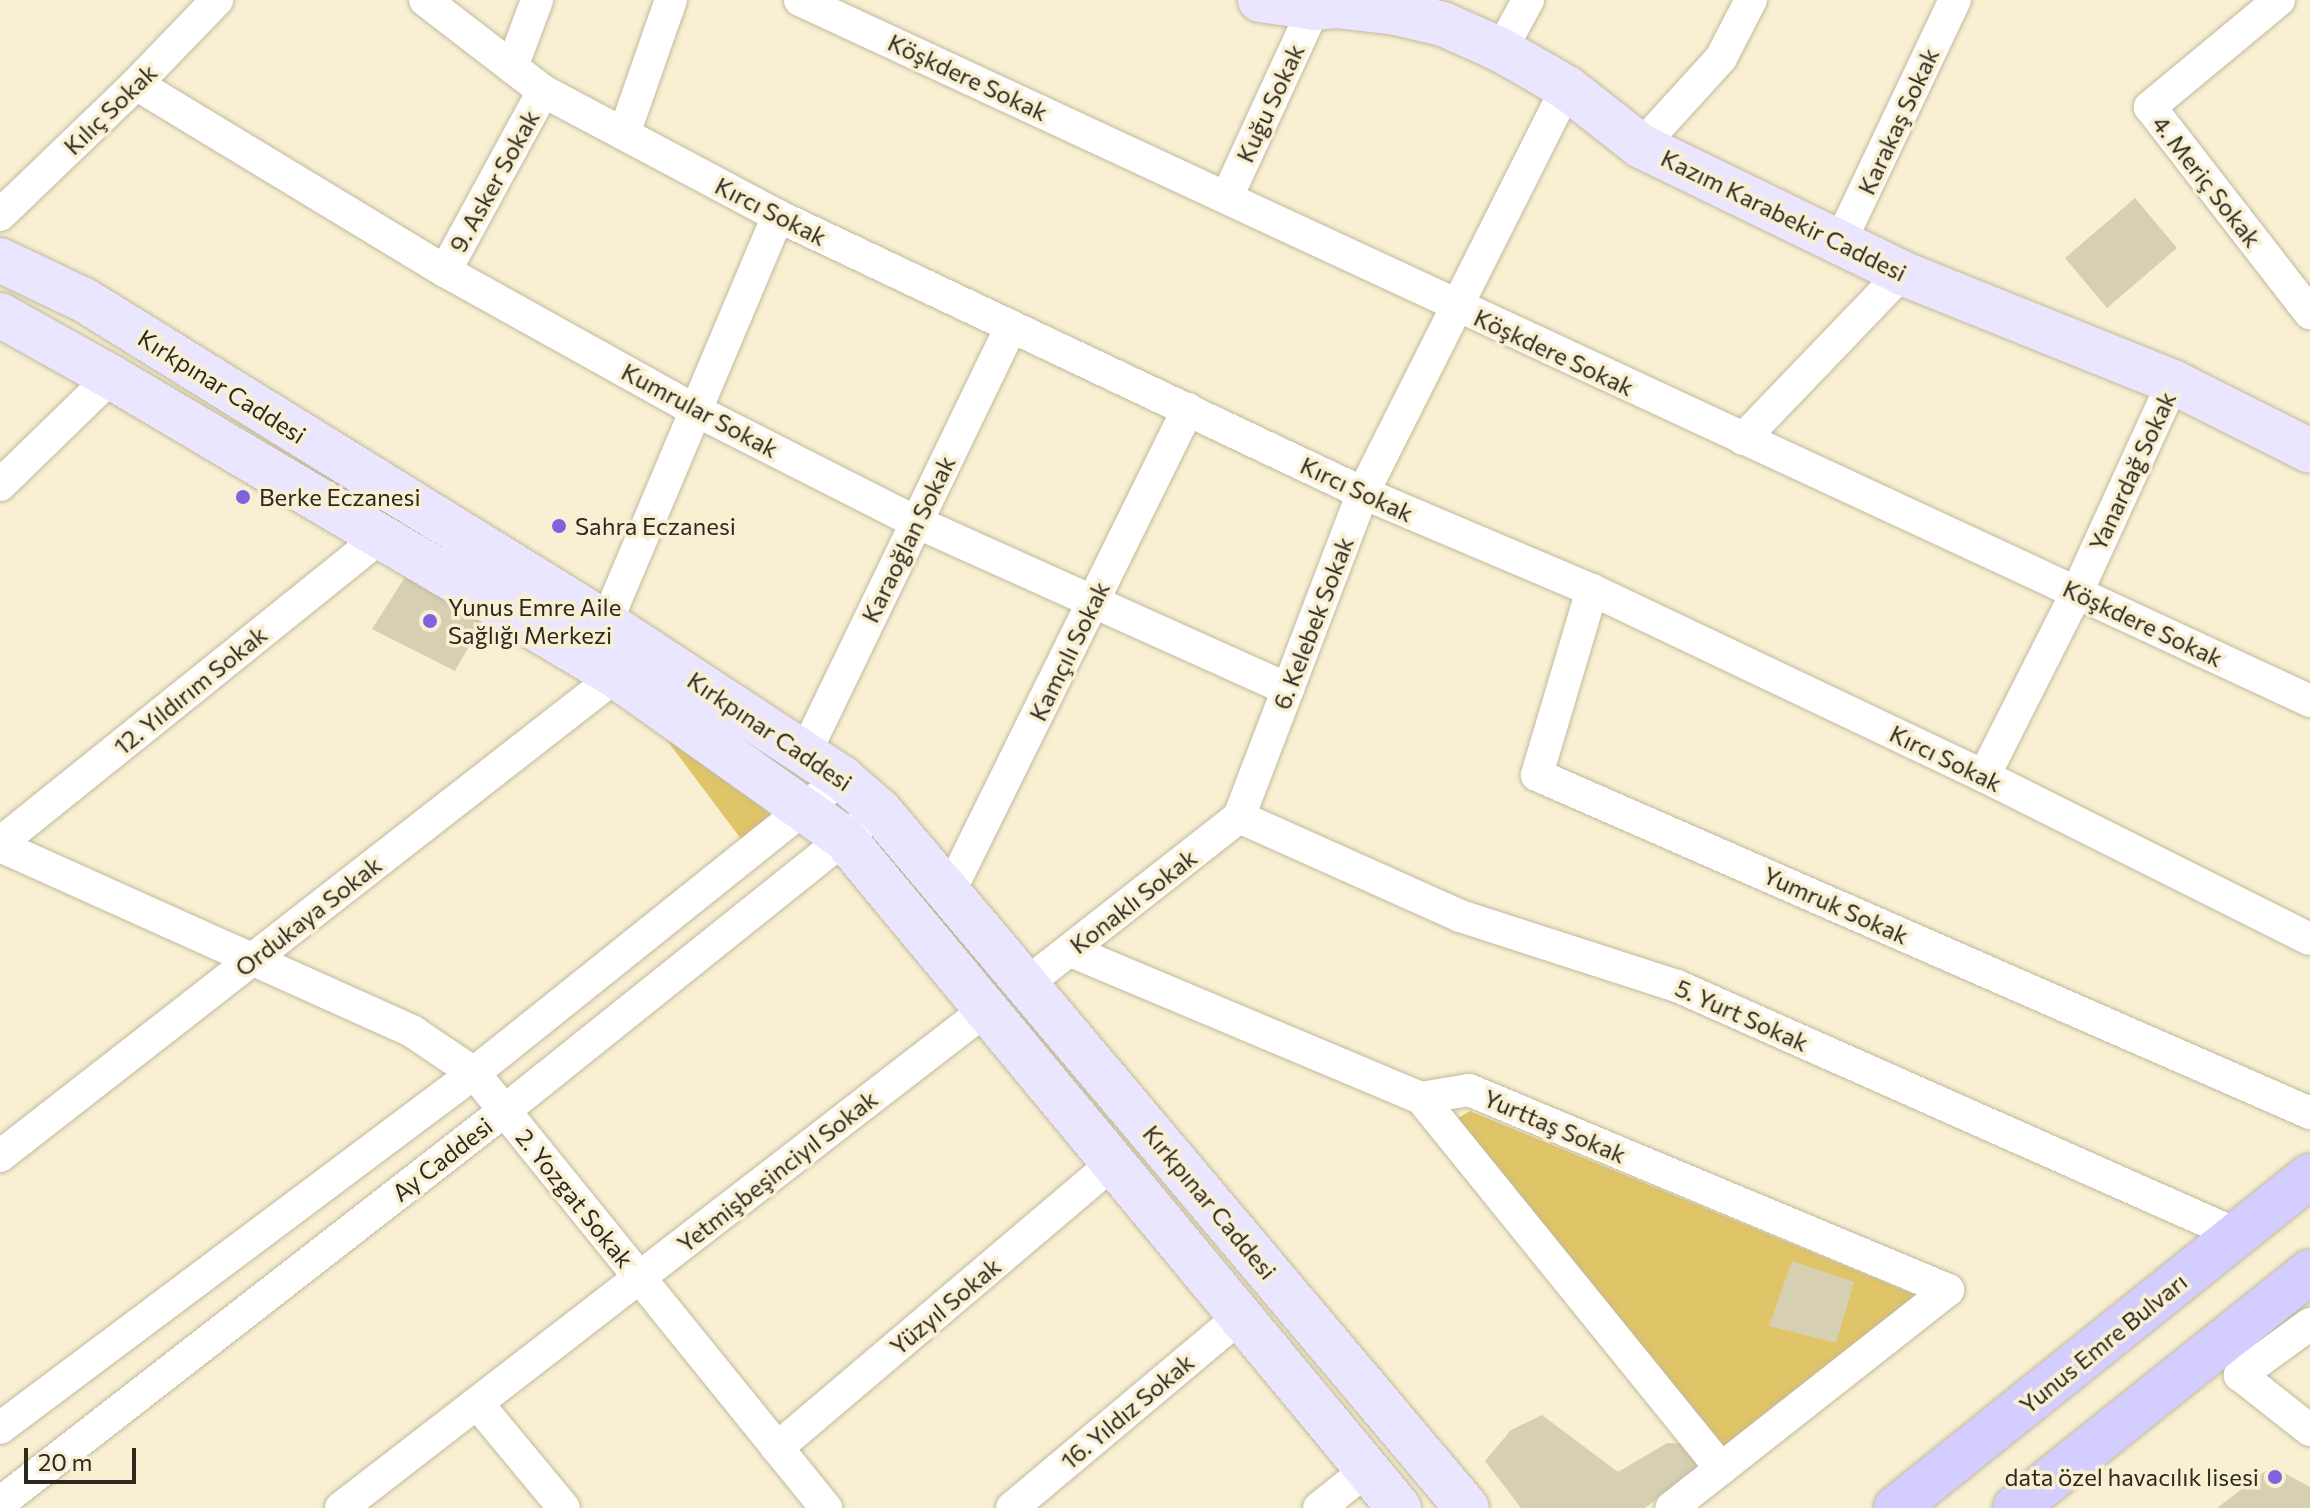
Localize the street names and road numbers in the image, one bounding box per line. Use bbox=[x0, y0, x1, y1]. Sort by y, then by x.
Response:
street label: Köşkdere Sokak bbox=[884, 27, 1052, 127]
street label: Kuğu Sokak bbox=[1230, 39, 1310, 167]
street label: Karakaş Sokak bbox=[1851, 43, 1945, 199]
street label: Kılıç Sokak bbox=[58, 58, 162, 160]
street label: 9. Asker Sokak bbox=[443, 105, 545, 257]
street label: 4. Meriç Sokak bbox=[2147, 109, 2267, 253]
street label: Kazım Karabekir Caddesi bbox=[1657, 143, 1911, 287]
street label: Kırcı Sokak bbox=[711, 171, 831, 251]
street label: Köşkdere Sokak bbox=[1470, 302, 1638, 402]
street label: Kırkpınar Caddesi bbox=[133, 323, 311, 449]
street label: Kumrular Sokak bbox=[617, 357, 783, 463]
street label: Yanardağ Sokak bbox=[2083, 387, 2181, 555]
street label: Kırcı Sokak bbox=[1296, 450, 1418, 528]
street label: Karaoğlan Sokak bbox=[855, 451, 961, 627]
street label: 6. Kelebek Sokak bbox=[1267, 533, 1359, 713]
street label: Köşkdere Sokak bbox=[2059, 573, 2227, 673]
street label: Kamçılı Sokak bbox=[1023, 577, 1115, 725]
street label: 12. Yıldırım Sokak bbox=[108, 619, 272, 761]
street label: Kırkpınar Caddesi bbox=[682, 665, 858, 797]
street label: Kırcı Sokak bbox=[1885, 719, 2007, 797]
street label: Konaklı Sokak bbox=[1064, 843, 1202, 959]
street label: Ordukaya Sokak bbox=[229, 850, 387, 982]
street label: Yumruk Sokak bbox=[1759, 860, 1913, 950]
street label: 5. Yurt Sokak bbox=[1671, 973, 1813, 1057]
street label: Yurttaş Sokak bbox=[1479, 1083, 1631, 1169]
street label: Yetmişbeşinciyıl Sokak bbox=[671, 1084, 883, 1258]
street label: Ay Caddesi bbox=[386, 1111, 498, 1207]
street label: Kırkpınar Caddesi bbox=[1137, 1119, 1283, 1285]
street label: 2. Yozgat Sokak bbox=[510, 1123, 640, 1273]
street label: Yüzyıl Sokak bbox=[884, 1251, 1006, 1361]
street label: Yunus Emre Bulvarı bbox=[2013, 1267, 2193, 1419]
street label: 16. Yıldız Sokak bbox=[1055, 1347, 1199, 1475]

